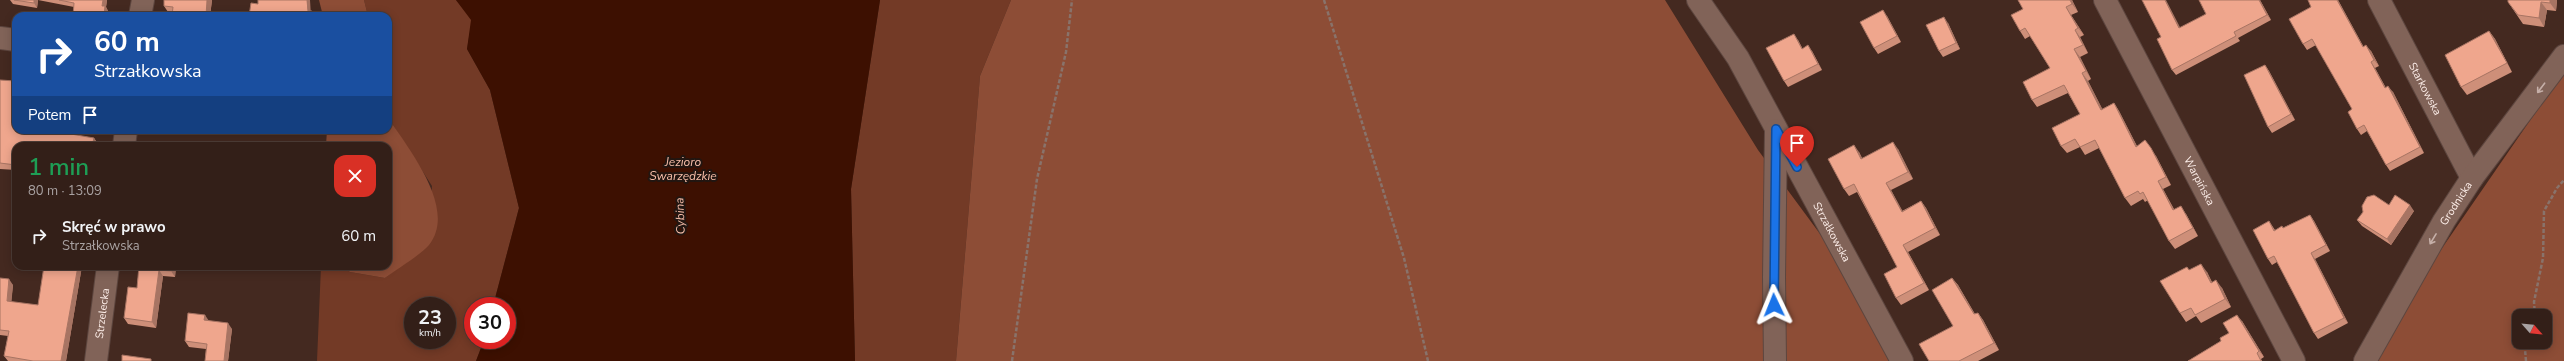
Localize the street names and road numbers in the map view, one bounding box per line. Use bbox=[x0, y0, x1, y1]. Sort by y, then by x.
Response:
street label: Starkowska bbox=[2405, 60, 2445, 118]
street label: Warpińska bbox=[2181, 154, 2219, 208]
street label: Grodnicka bbox=[2436, 178, 2476, 228]
street label: Strzałkowska bbox=[1810, 199, 1854, 264]
street label: Strzelecka bbox=[91, 287, 113, 340]

